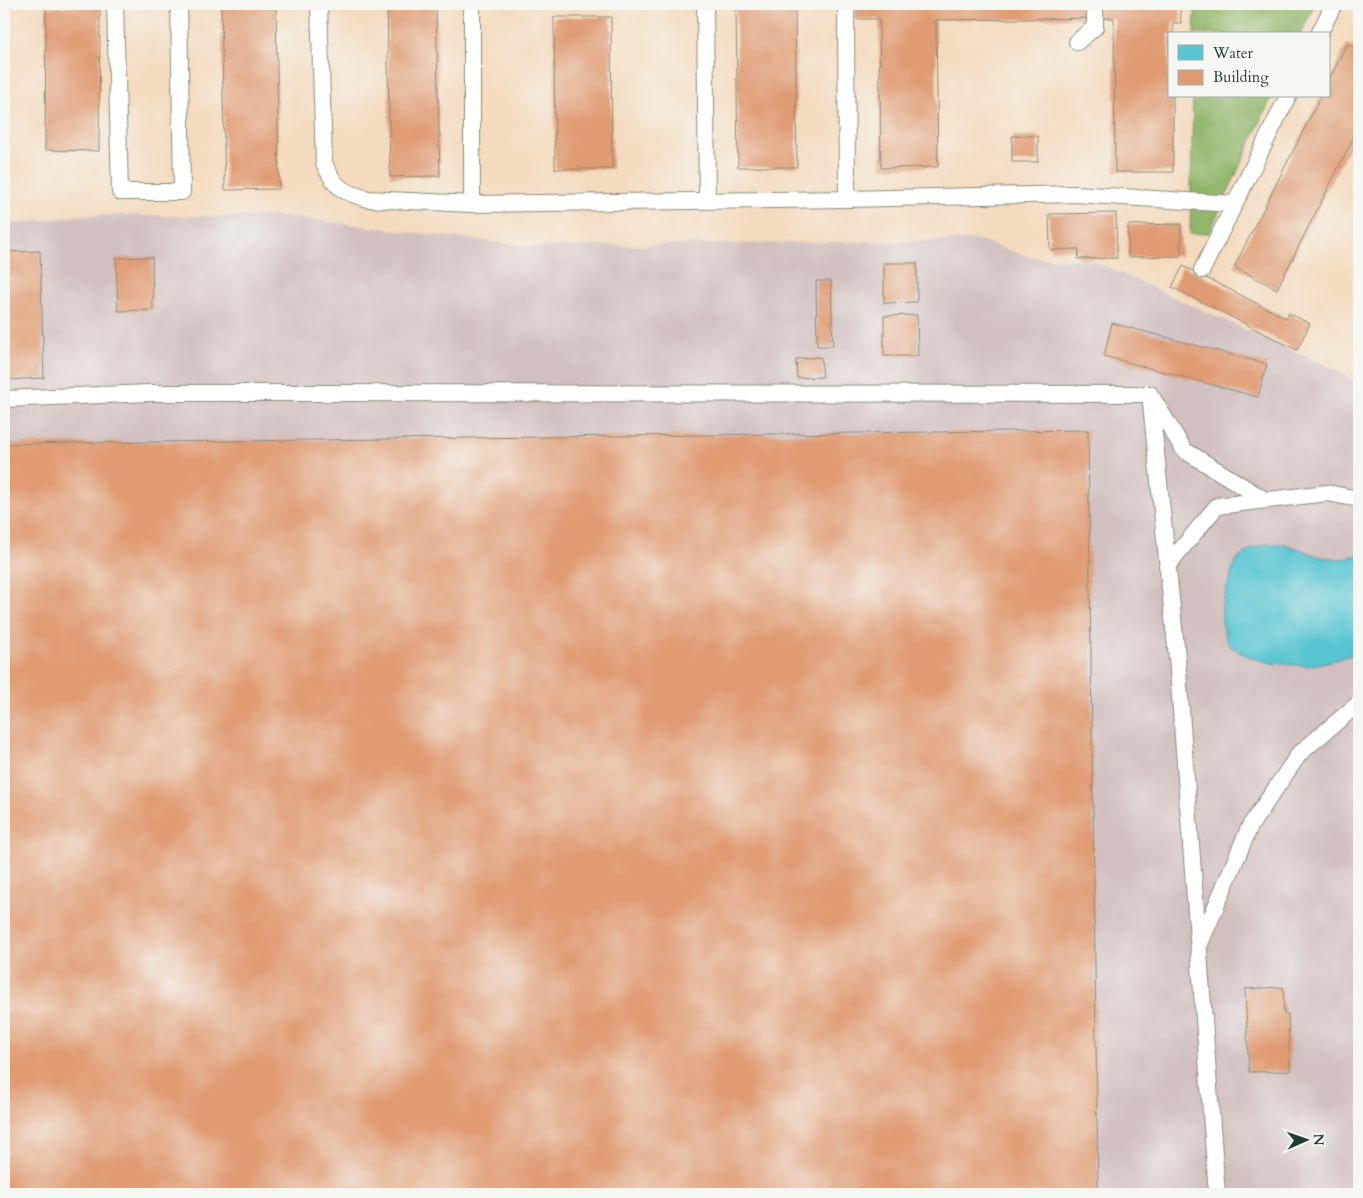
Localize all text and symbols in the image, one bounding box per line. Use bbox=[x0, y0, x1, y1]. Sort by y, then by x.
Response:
legend bbox=[1168, 32, 1330, 98]
text: Water bbox=[1212, 43, 1254, 63]
text: Building bbox=[1213, 67, 1269, 87]
north arrow bbox=[1280, 1116, 1330, 1166]
text: N bbox=[1309, 1133, 1328, 1146]

